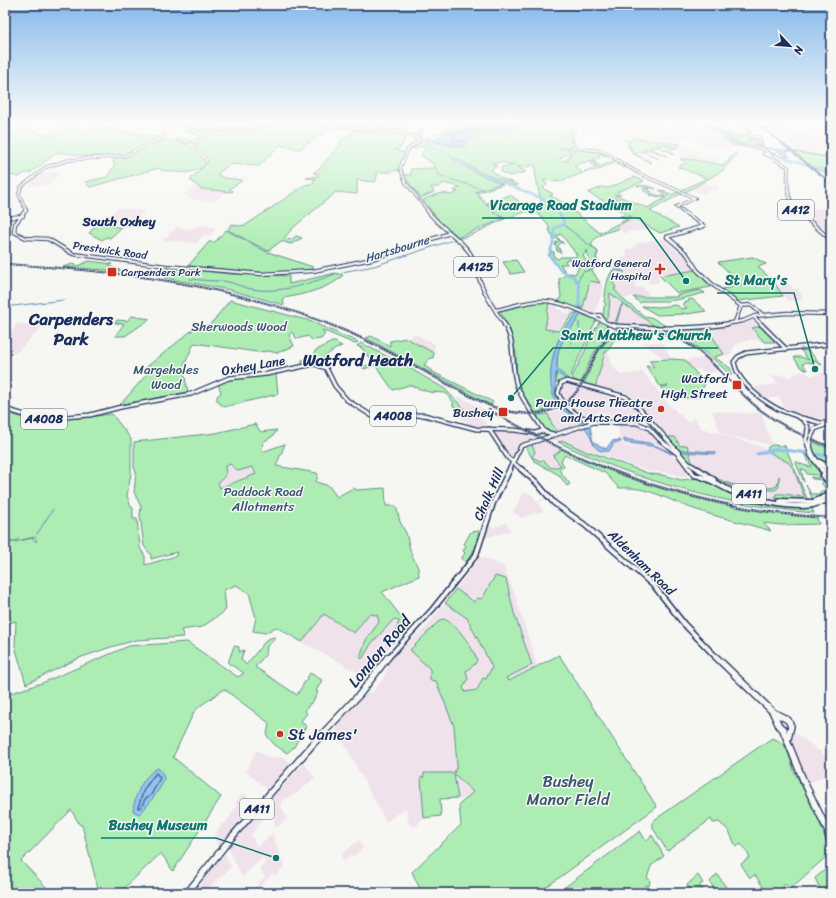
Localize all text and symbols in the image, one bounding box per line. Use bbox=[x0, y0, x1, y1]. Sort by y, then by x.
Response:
north arrow bbox=[770, 26, 810, 66]
text: N bbox=[788, 42, 809, 58]
callout: Vicarage Road Stadium bbox=[482, 192, 640, 218]
text: Vicarage Road Stadium bbox=[490, 193, 632, 218]
road number: A412 bbox=[778, 200, 814, 220]
district label: South Oxhey bbox=[82, 210, 157, 233]
water label: Hartsbourne bbox=[362, 228, 434, 269]
street label: Prestwick Road bbox=[72, 236, 149, 265]
place label: Watford General Hospital bbox=[572, 254, 652, 286]
road number: A4125 bbox=[454, 257, 498, 277]
place label: Carpenders Park bbox=[121, 263, 201, 282]
marker: Watford General Hospital bbox=[654, 263, 666, 275]
marker: Carpenders Park bbox=[106, 266, 118, 278]
callout: St Mary's bbox=[717, 267, 794, 293]
text: St Mary's bbox=[724, 268, 788, 293]
district label: Carpenders Park bbox=[28, 304, 114, 354]
park label: Sherwoods Wood bbox=[191, 315, 288, 338]
callout: Saint Matthew's Church bbox=[553, 322, 718, 348]
text: Saint Matthew's Church bbox=[560, 323, 712, 348]
district label: Watford Heath bbox=[303, 345, 413, 375]
street label: Oxhey Lane bbox=[219, 349, 287, 382]
park label: Margeholes Wood bbox=[133, 358, 199, 396]
place label: Watford High Street bbox=[661, 367, 729, 405]
marker: Watford High Street bbox=[731, 379, 743, 391]
place label: Pump House Theatre and Arts Centre bbox=[536, 391, 653, 429]
place label: Bushey bbox=[453, 401, 494, 424]
marker: Pump House Theatre and Arts Centre bbox=[656, 404, 666, 414]
road number: A4008 bbox=[370, 406, 416, 426]
marker: Bushey bbox=[497, 406, 509, 418]
road number: A4008 bbox=[21, 409, 67, 429]
street label: Chalk Hill bbox=[467, 464, 510, 524]
park label: Paddock Road Allotments bbox=[223, 480, 304, 518]
road number: A411 bbox=[732, 484, 766, 504]
street label: Aldenham Road bbox=[602, 523, 682, 602]
street label: London Road bbox=[340, 607, 420, 694]
place label: St James' bbox=[288, 720, 358, 749]
marker: St James' bbox=[275, 729, 285, 739]
park label: Bushey Manor Field bbox=[527, 767, 611, 814]
road number: A411 bbox=[240, 799, 274, 819]
callout: Bushey Museum bbox=[101, 812, 216, 838]
text: Bushey Museum bbox=[109, 813, 208, 838]

